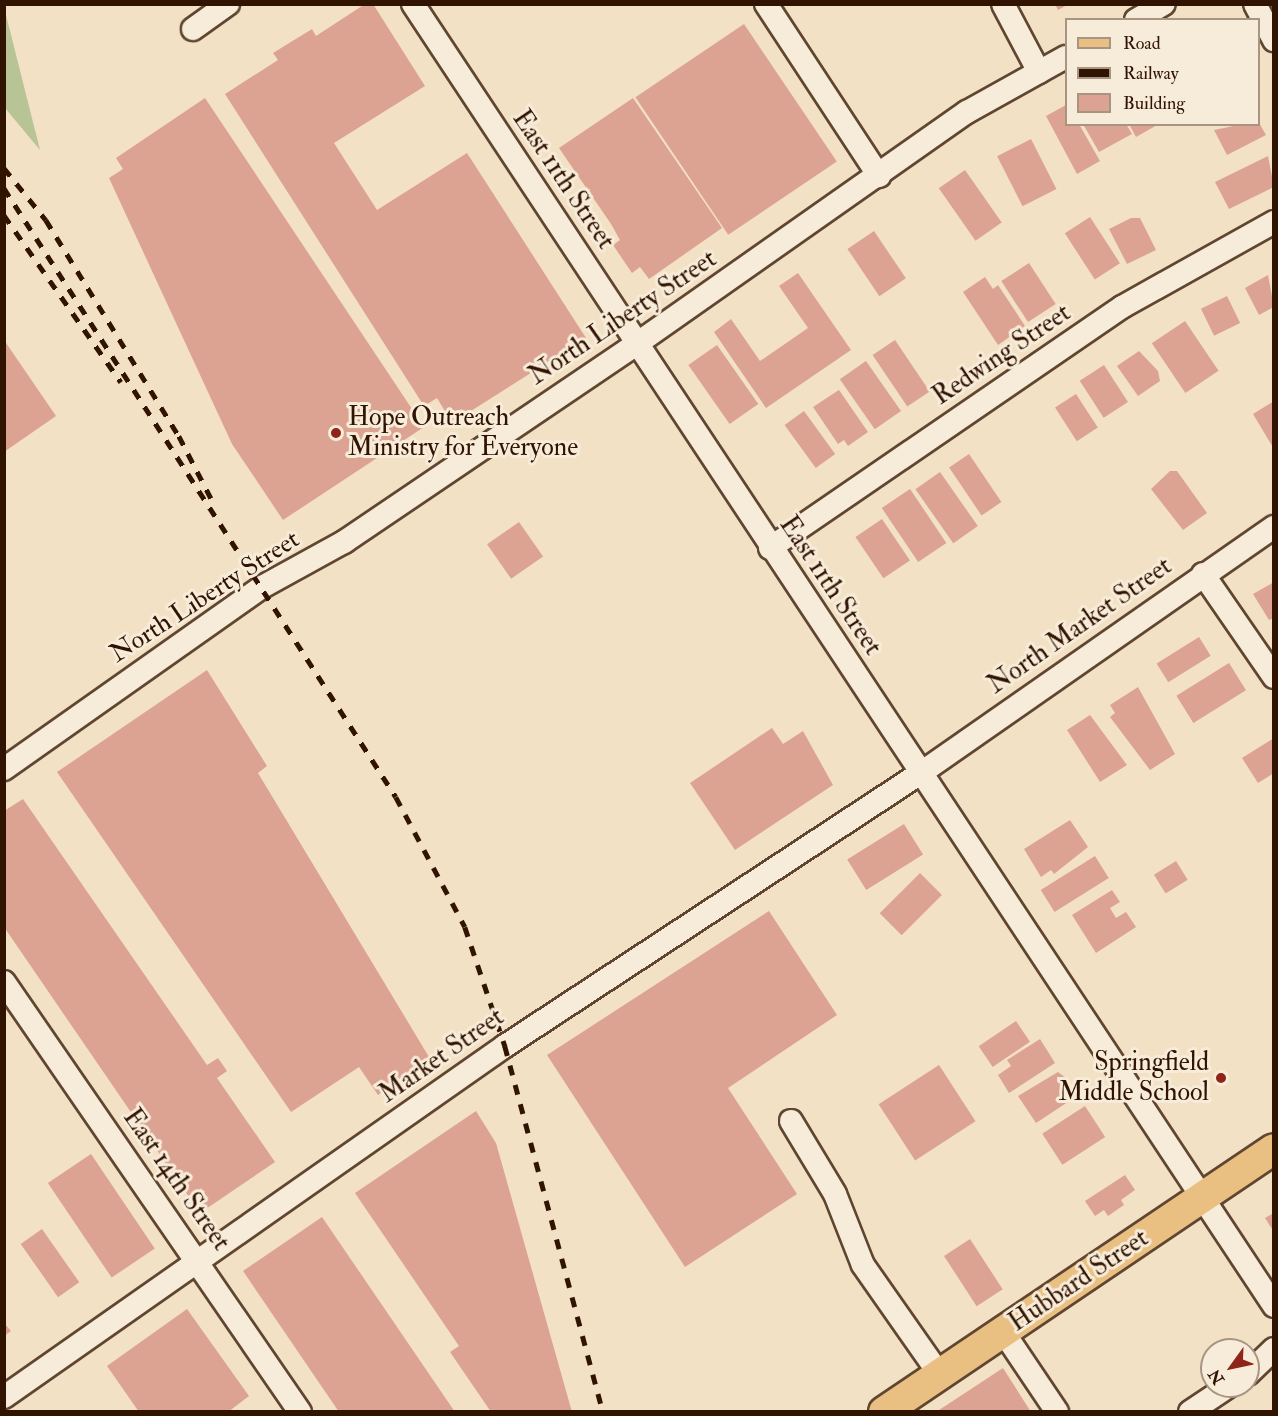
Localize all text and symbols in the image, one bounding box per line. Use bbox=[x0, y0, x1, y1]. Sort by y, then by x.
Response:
legend bbox=[1065, 18, 1260, 126]
text: Road bbox=[1123, 32, 1161, 55]
text: Railway bbox=[1123, 62, 1179, 85]
text: Building bbox=[1123, 92, 1185, 115]
street label: East 11th Street bbox=[505, 105, 621, 255]
street label: North Liberty Street bbox=[523, 244, 723, 392]
street label: Redwing Street bbox=[927, 298, 1077, 412]
place label: Hope Outreach Ministry for Everyone bbox=[348, 402, 578, 464]
marker: Hope Outreach Ministry for Everyone bbox=[329, 426, 343, 440]
street label: East 11th Street bbox=[772, 511, 888, 661]
street label: North Liberty Street bbox=[105, 524, 305, 670]
street label: North Market Street bbox=[982, 551, 1178, 701]
street label: Market Street bbox=[374, 1002, 510, 1110]
place label: Springfield Middle School bbox=[1058, 1047, 1209, 1108]
marker: Springfield Middle School bbox=[1214, 1071, 1228, 1085]
street label: East 14th Street bbox=[116, 1103, 236, 1257]
street label: Hubbard Street bbox=[1003, 1223, 1155, 1339]
north arrow bbox=[1200, 1338, 1260, 1398]
text: N bbox=[1204, 1365, 1229, 1388]

